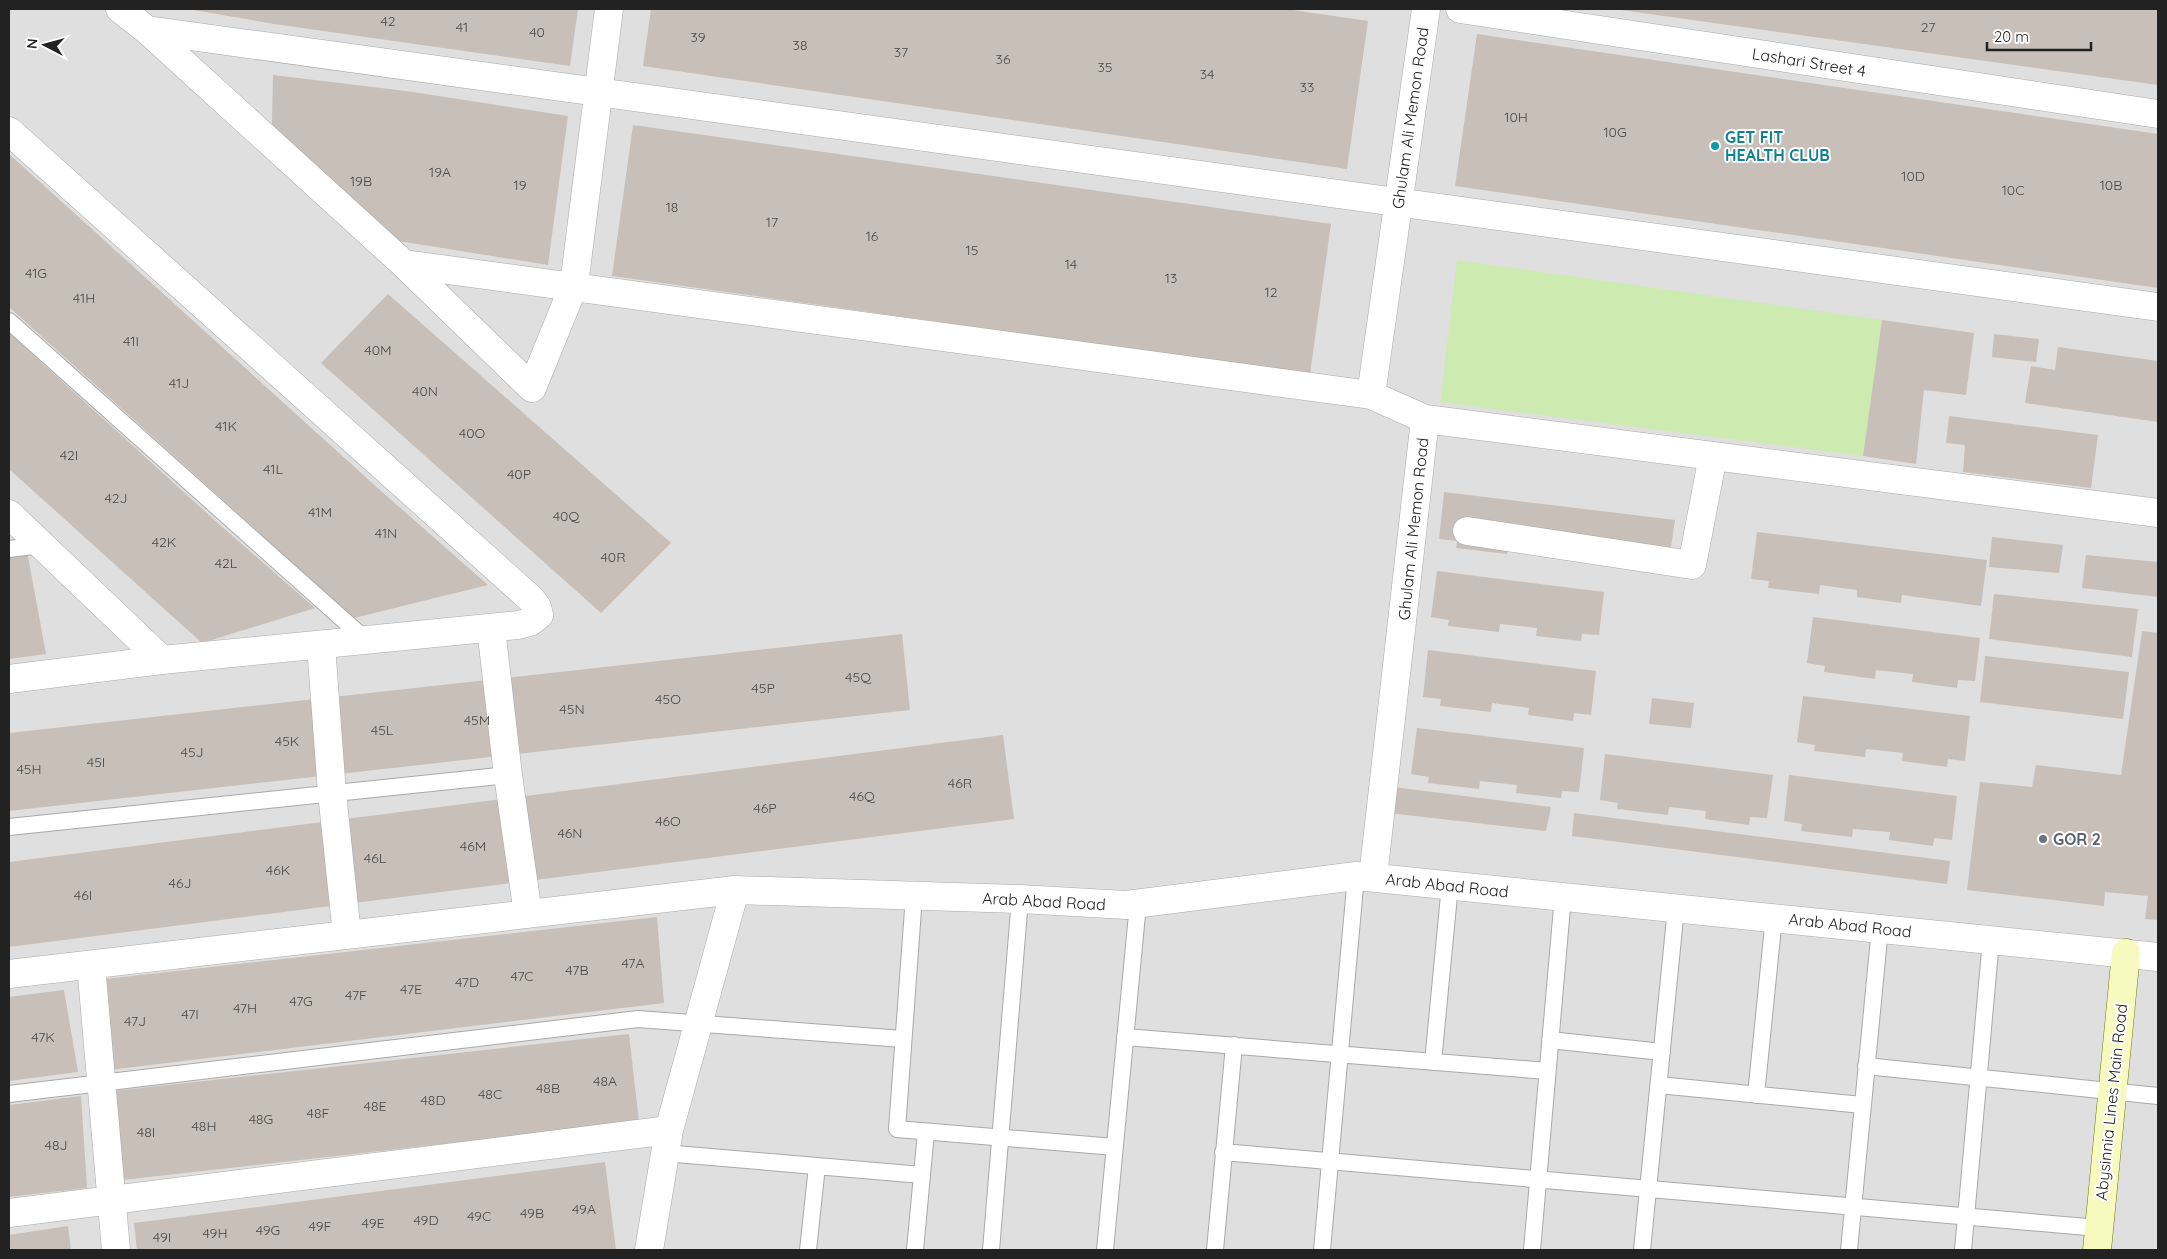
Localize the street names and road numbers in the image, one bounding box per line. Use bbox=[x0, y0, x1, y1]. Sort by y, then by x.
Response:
street label: Ghulam Ali Memon Road bbox=[1387, 26, 1433, 210]
street label: Lashari Street 4 bbox=[1751, 43, 1867, 81]
street label: Ghulam Ali Memon Road bbox=[1393, 437, 1433, 621]
street label: Arab Abad Road bbox=[1384, 869, 1510, 901]
street label: Arab Abad Road bbox=[982, 888, 1106, 914]
street label: Arab Abad Road bbox=[1787, 909, 1913, 941]
street label: Abysinnia Lines Main Road bbox=[2091, 1003, 2131, 1201]

